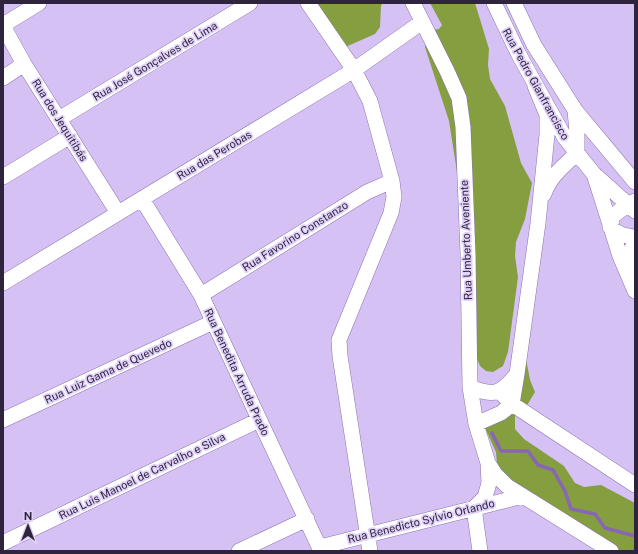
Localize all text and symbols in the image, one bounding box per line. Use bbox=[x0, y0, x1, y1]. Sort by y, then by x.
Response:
street label: Rua José Gonçalves de Lima bbox=[91, 19, 220, 104]
street label: Rua Pedro Gianfrancisco bbox=[500, 26, 572, 142]
street label: Rua dos Jequitibás bbox=[30, 77, 90, 164]
street label: Rua das Perobas bbox=[175, 128, 254, 182]
street label: Rua Umberto Aveniente bbox=[458, 180, 474, 300]
street label: Rua Favorino Constanzo bbox=[240, 198, 350, 274]
street label: Rua Benedita Arruda Prado bbox=[202, 306, 272, 438]
street label: Rua Luiz Gama de Quevedo bbox=[43, 336, 173, 406]
street label: Rua Luis Manoel de Carvalho e Silva bbox=[57, 430, 227, 522]
street label: Rua Benedicto Sylvio Orlando bbox=[346, 497, 496, 545]
north arrow bbox=[8, 506, 48, 546]
text: N bbox=[24, 510, 32, 522]

